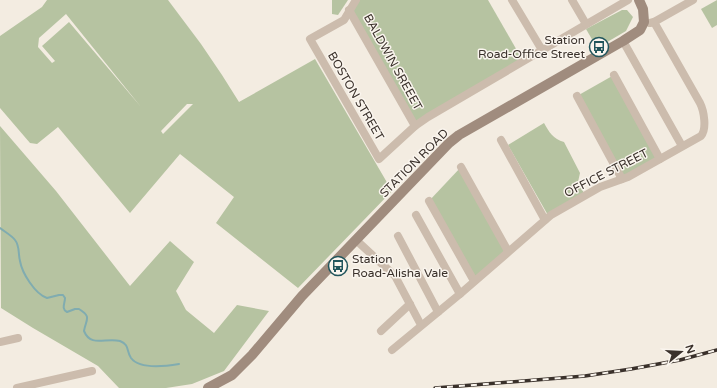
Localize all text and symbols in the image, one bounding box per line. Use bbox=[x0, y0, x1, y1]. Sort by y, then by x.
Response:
street label: BALDWIN SREEET bbox=[361, 11, 426, 113]
place label: Station Road-Office Street bbox=[478, 33, 585, 61]
bus stop icon: Station Road-Office Street bbox=[588, 36, 610, 58]
street label: BOSTON STREET bbox=[325, 49, 387, 143]
street label: STATION ROAD bbox=[377, 126, 451, 200]
street label: OFFICE STREET bbox=[562, 145, 651, 200]
place label: Station Road-Alisha Vale bbox=[352, 252, 448, 280]
bus stop icon: Station Road-Alisha Vale bbox=[327, 255, 349, 277]
north arrow bbox=[661, 332, 701, 372]
text: N bbox=[682, 343, 698, 355]

